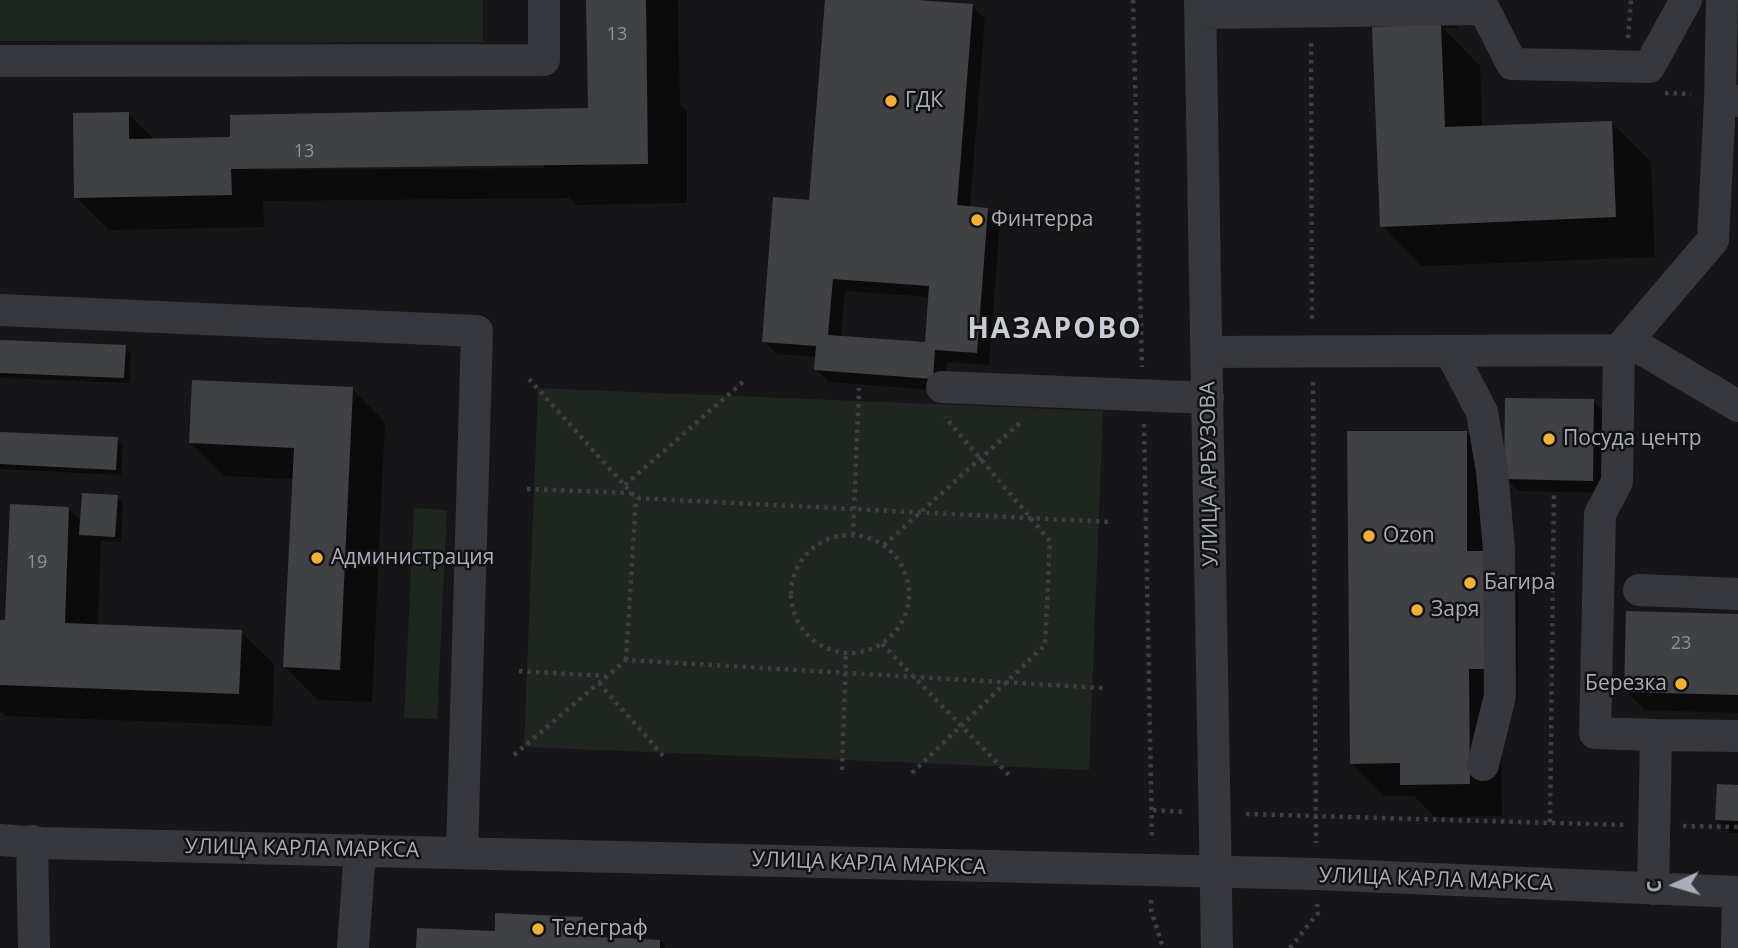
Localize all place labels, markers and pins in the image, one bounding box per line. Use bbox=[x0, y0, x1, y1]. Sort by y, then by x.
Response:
place label: ГДК bbox=[905, 88, 943, 114]
marker: ГДК bbox=[883, 93, 899, 109]
place label: Финтерра bbox=[991, 207, 1093, 233]
marker: Финтерра bbox=[969, 212, 985, 228]
place label: Посуда центр bbox=[1563, 426, 1702, 452]
marker: Посуда центр bbox=[1541, 431, 1557, 447]
place label: Ozon bbox=[1383, 523, 1435, 549]
marker: Ozon bbox=[1361, 528, 1377, 544]
place label: Администрация bbox=[331, 545, 494, 571]
marker: Администрация bbox=[309, 550, 325, 566]
place label: Багира bbox=[1484, 570, 1555, 596]
marker: Багира bbox=[1462, 575, 1478, 591]
place label: Заря bbox=[1431, 597, 1479, 623]
marker: Заря bbox=[1409, 602, 1425, 618]
place label: Березка bbox=[1585, 671, 1667, 697]
marker: Березка bbox=[1673, 676, 1689, 692]
place label: Телеграф bbox=[552, 916, 648, 942]
marker: Телеграф bbox=[530, 921, 546, 937]

